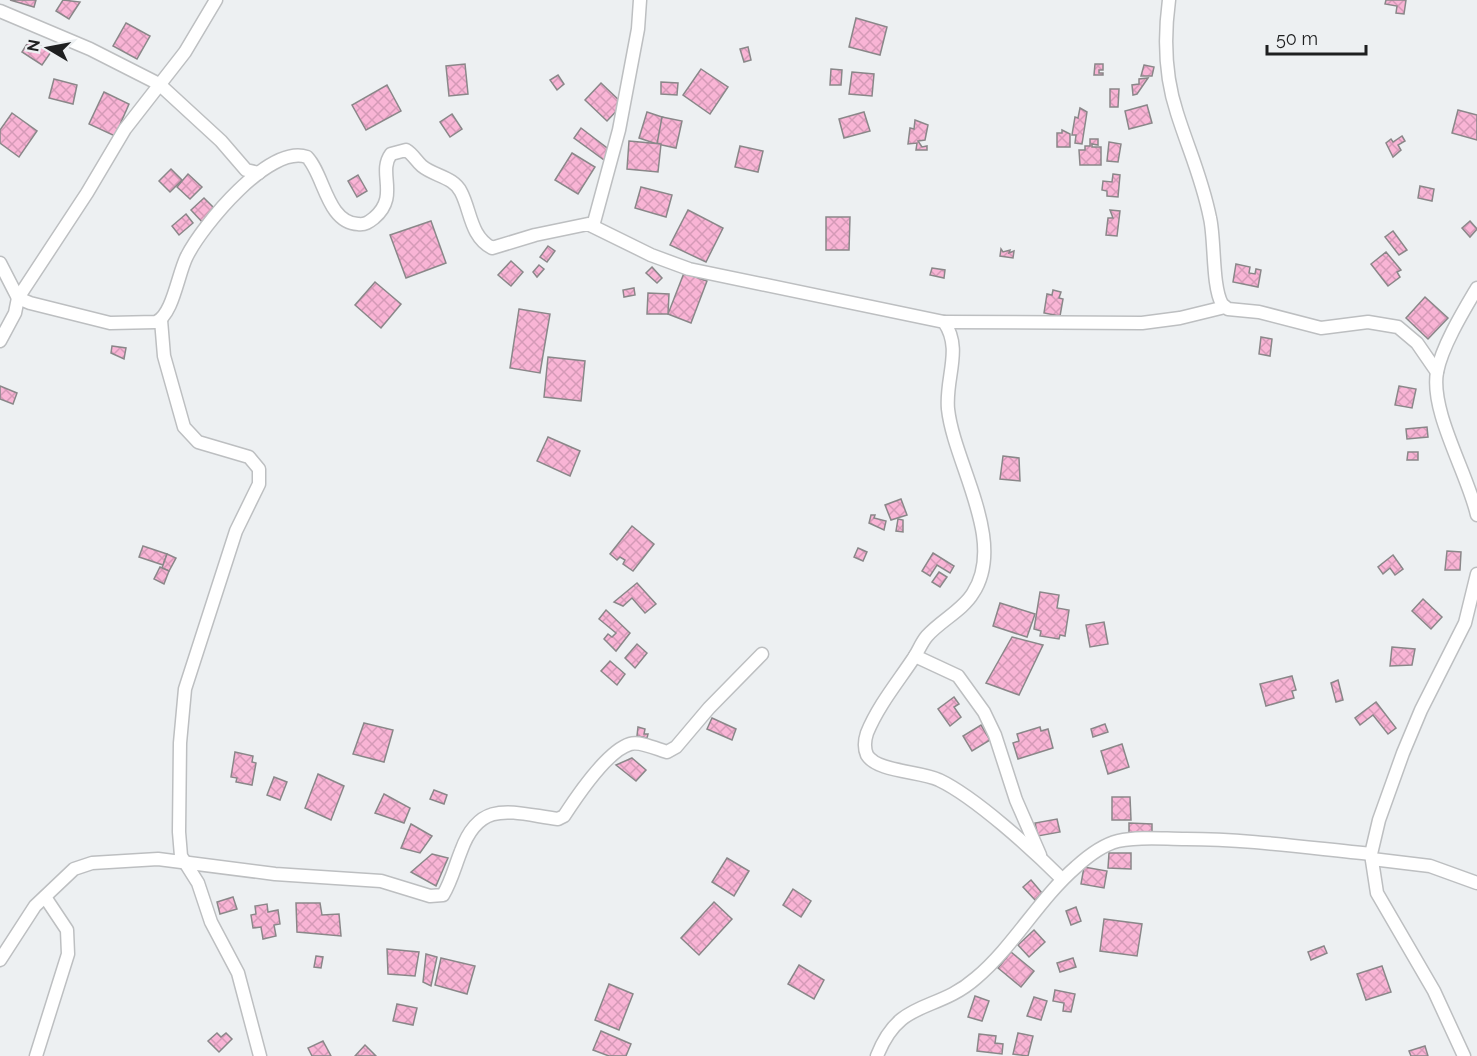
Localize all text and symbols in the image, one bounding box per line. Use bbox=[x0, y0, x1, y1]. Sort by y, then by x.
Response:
north arrow bbox=[18, 18, 78, 78]
scale bar bbox=[1267, 18, 1366, 56]
text: 50 m bbox=[1276, 28, 1318, 49]
text: N bbox=[23, 38, 44, 53]

